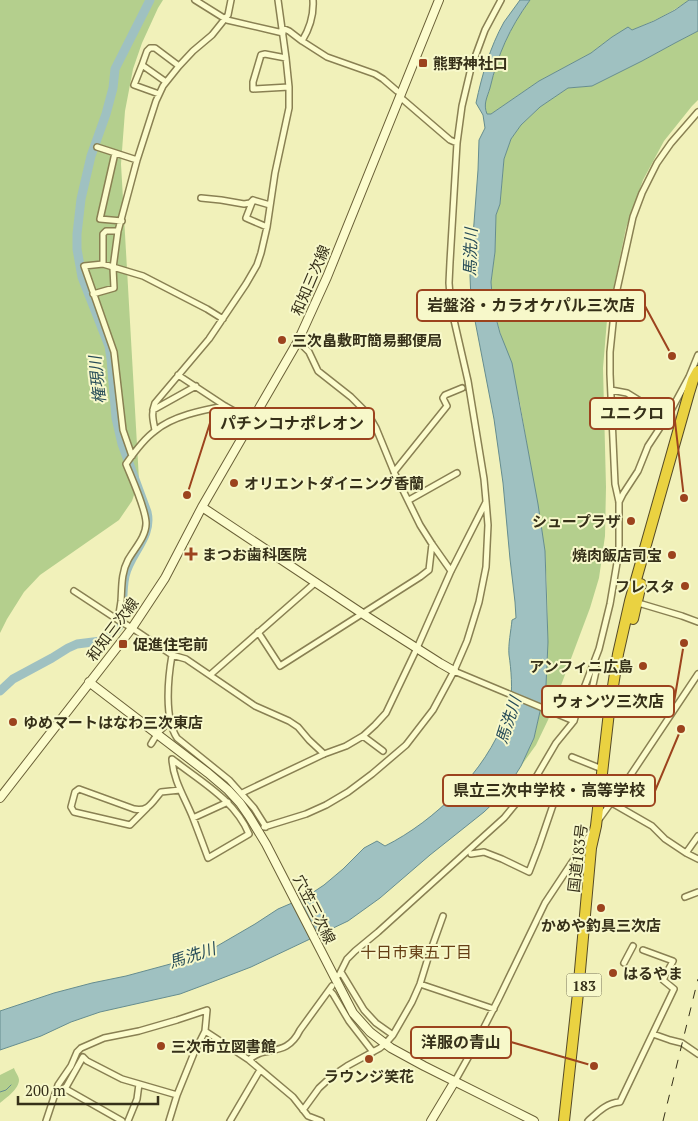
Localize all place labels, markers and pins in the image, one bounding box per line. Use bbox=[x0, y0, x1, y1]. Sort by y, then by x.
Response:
place label: 熊野神社口 bbox=[433, 53, 508, 73]
marker: 熊野神社口 bbox=[417, 57, 429, 69]
callout: 岩盤浴・カラオケパル三次店 bbox=[417, 290, 645, 321]
place label: 三次畠敷町簡易郵便局 bbox=[292, 330, 442, 350]
marker: 三次畠敷町簡易郵便局 bbox=[276, 334, 288, 346]
callout: ユニクロ bbox=[590, 398, 674, 429]
callout: パチンコナポレオン bbox=[210, 408, 374, 439]
place label: オリエントダイニング香蘭 bbox=[244, 473, 424, 493]
marker: オリエントダイニング香蘭 bbox=[228, 477, 240, 489]
place label: シュープラザ bbox=[532, 511, 621, 531]
marker: シュープラザ bbox=[625, 515, 637, 527]
place label: まつお歯科医院 bbox=[202, 544, 307, 564]
place label: 焼肉飯店司宝 bbox=[572, 545, 662, 565]
marker: まつお歯科医院 bbox=[184, 547, 198, 561]
marker: 焼肉飯店司宝 bbox=[666, 549, 678, 561]
place label: フレスタ bbox=[615, 576, 675, 596]
marker: フレスタ bbox=[679, 580, 691, 592]
place label: 促進住宅前 bbox=[133, 634, 208, 654]
marker: 促進住宅前 bbox=[117, 638, 129, 650]
place label: アンフィニ広島 bbox=[529, 656, 633, 676]
marker: アンフィニ広島 bbox=[637, 660, 649, 672]
callout: ウォンツ三次店 bbox=[542, 686, 674, 717]
place label: ゆめマートはなわ三次東店 bbox=[23, 712, 203, 732]
marker: ゆめマートはなわ三次東店 bbox=[7, 716, 19, 728]
callout: 県立三次中学校・高等学校 bbox=[443, 775, 655, 806]
marker: かめや釣具三次店 bbox=[595, 902, 607, 914]
place label: かめや釣具三次店 bbox=[541, 915, 661, 935]
place label: はるやま bbox=[623, 963, 683, 983]
marker: はるやま bbox=[607, 967, 619, 979]
callout: 洋服の青山 bbox=[411, 1027, 511, 1058]
place label: 三次市立図書館 bbox=[171, 1036, 276, 1056]
marker: 三次市立図書館 bbox=[155, 1040, 167, 1052]
marker: ラウンジ笑花 bbox=[363, 1053, 375, 1065]
place label: ラウンジ笑花 bbox=[324, 1066, 414, 1086]

